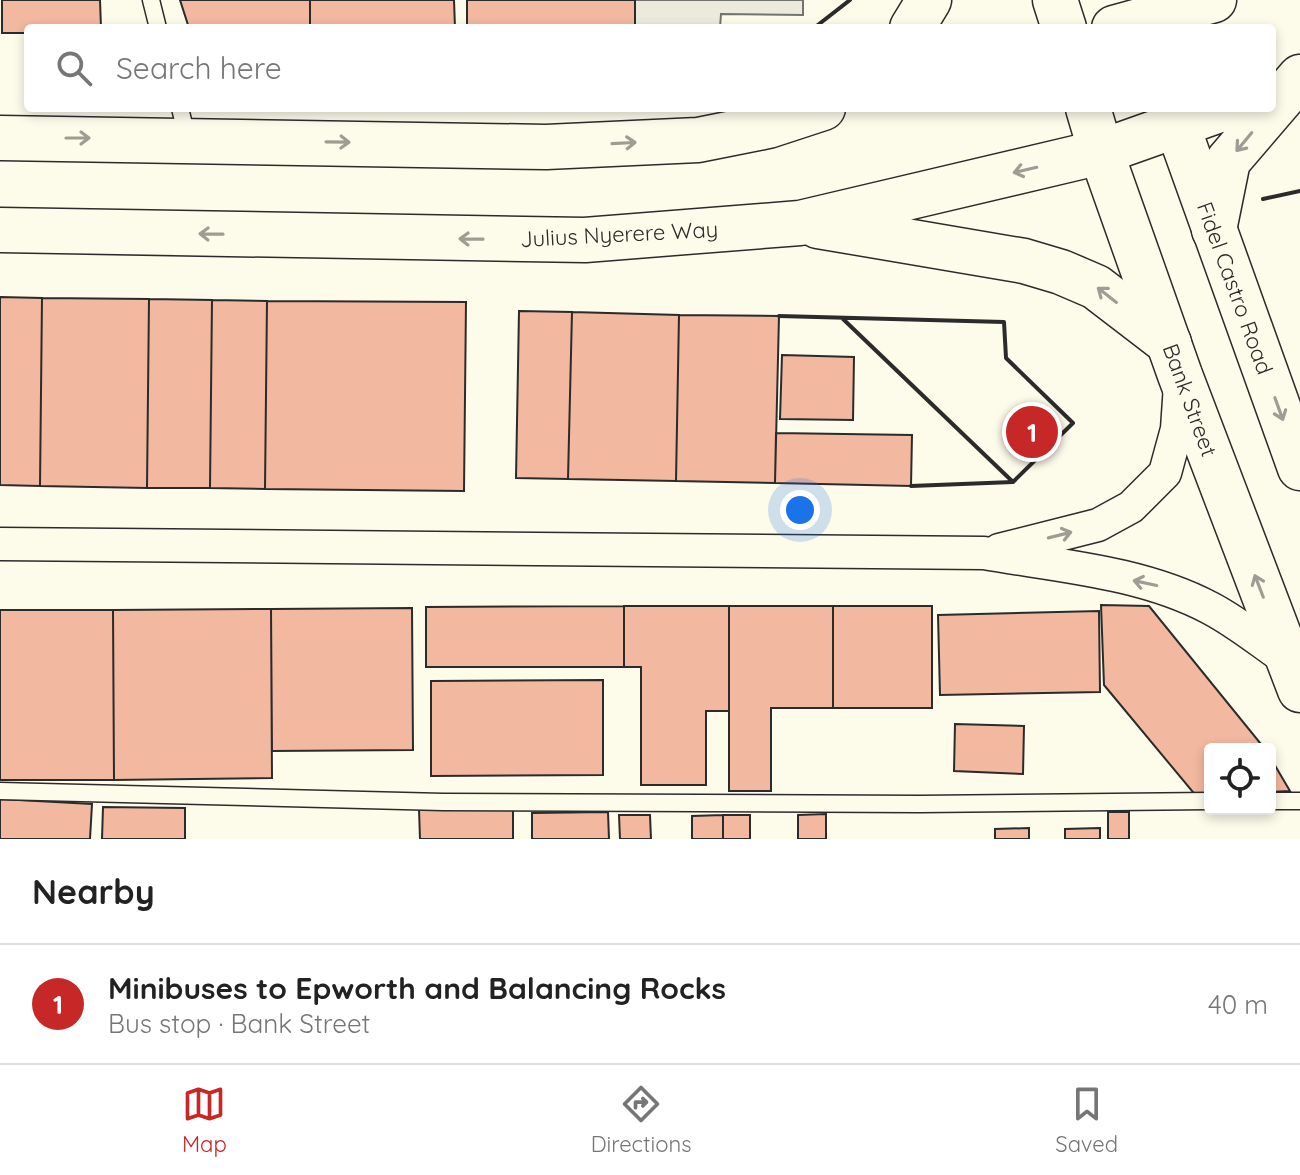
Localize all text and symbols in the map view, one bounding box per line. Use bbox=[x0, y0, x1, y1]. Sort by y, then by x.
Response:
search box bbox=[24, 24, 1276, 112]
icon: search bbox=[52, 46, 96, 90]
text: Search here bbox=[116, 49, 282, 87]
one-way arrow bbox=[64, 130, 91, 146]
one-way arrow bbox=[1235, 131, 1253, 152]
one-way arrow bbox=[324, 135, 351, 150]
one-way arrow bbox=[610, 136, 637, 151]
one-way arrow bbox=[1012, 163, 1038, 178]
street label: Fidel Castro Road bbox=[1191, 198, 1279, 378]
street label: Julius Nyerere Way bbox=[519, 215, 719, 253]
one-way arrow bbox=[198, 227, 225, 242]
one-way arrow bbox=[458, 231, 485, 247]
one-way arrow bbox=[1097, 287, 1118, 304]
street label: Bank Street bbox=[1157, 340, 1223, 460]
one-way arrow bbox=[1272, 396, 1287, 421]
pin: 1 bbox=[1006, 402, 1058, 462]
your location bbox=[780, 490, 820, 530]
one-way arrow bbox=[1047, 526, 1073, 541]
one-way arrow bbox=[1251, 574, 1265, 599]
one-way arrow bbox=[1132, 575, 1158, 590]
map controls bbox=[1204, 743, 1276, 815]
button: locate bbox=[1204, 743, 1276, 815]
text: Nearby bbox=[32, 870, 155, 913]
text: Minibuses to Epworth and Balancing Rocks bbox=[108, 969, 726, 1007]
text: 1 bbox=[53, 988, 63, 1021]
text: 40 m bbox=[1208, 988, 1268, 1021]
text: Bus stop · Bank Street bbox=[108, 1007, 370, 1040]
tab: Map bbox=[182, 1082, 227, 1158]
tab: Directions bbox=[591, 1082, 691, 1158]
tab: Saved bbox=[1055, 1082, 1118, 1158]

